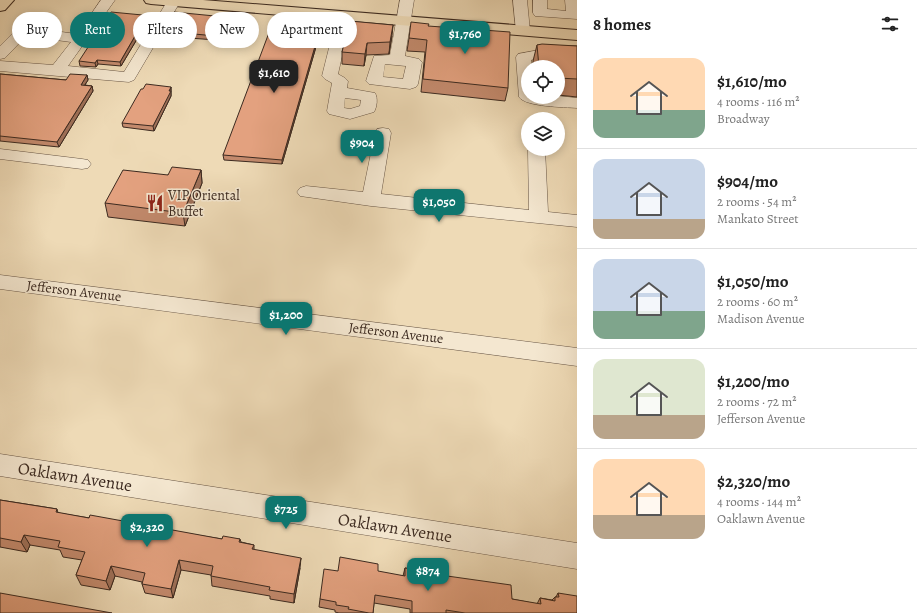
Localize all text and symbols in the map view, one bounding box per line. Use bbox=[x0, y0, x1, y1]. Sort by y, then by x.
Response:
chip: Buy bbox=[12, 12, 62, 48]
chip: Rent bbox=[70, 12, 125, 48]
chip: Filters bbox=[133, 12, 197, 48]
chip: New bbox=[205, 12, 259, 48]
chip: Apartment bbox=[267, 12, 357, 48]
text: 8 homes bbox=[593, 13, 651, 36]
icon: filters bbox=[879, 13, 901, 35]
pin: $1,760 bbox=[432, 21, 498, 55]
text: $1,760 bbox=[449, 25, 481, 42]
pin: $1,610 bbox=[241, 60, 307, 94]
map controls bbox=[521, 60, 565, 156]
button: locate bbox=[521, 60, 565, 104]
text: $1,610 bbox=[258, 64, 290, 81]
text: $1,610/mo bbox=[717, 70, 787, 93]
icon: home bbox=[625, 74, 673, 122]
text: 4 rooms · 116 m² bbox=[717, 93, 800, 110]
text: Broadway bbox=[717, 110, 770, 127]
button: layers bbox=[521, 112, 565, 156]
pin: $904 bbox=[338, 130, 386, 164]
text: $904 bbox=[350, 134, 374, 151]
text: $904/mo bbox=[717, 170, 778, 193]
icon: home bbox=[625, 175, 673, 223]
place label: VIP Oriental Buffet bbox=[167, 186, 240, 221]
pin: $1,050 bbox=[406, 189, 472, 223]
restaurant icon: VIP Oriental Buffet bbox=[145, 193, 165, 213]
text: $1,050 bbox=[423, 193, 455, 210]
text: 2 rooms · 54 m² bbox=[717, 193, 796, 210]
text: Mankato Street bbox=[717, 210, 799, 227]
text: $1,050/mo bbox=[717, 270, 789, 293]
icon: home bbox=[625, 275, 673, 323]
street label: Jefferson Avenue bbox=[26, 276, 122, 306]
text: 2 rooms · 60 m² bbox=[717, 293, 798, 310]
pin: $1,200 bbox=[253, 302, 319, 336]
text: $1,200 bbox=[269, 306, 303, 323]
text: Madison Avenue bbox=[717, 310, 805, 327]
street label: Jefferson Avenue bbox=[348, 318, 444, 348]
text: $1,200/mo bbox=[717, 370, 790, 393]
icon: home bbox=[625, 375, 673, 423]
text: 2 rooms · 72 m² bbox=[717, 393, 797, 410]
text: Jefferson Avenue bbox=[717, 410, 805, 427]
street label: Oaklawn Avenue bbox=[16, 457, 134, 497]
text: $2,320/mo bbox=[717, 470, 790, 493]
icon: home bbox=[625, 475, 673, 523]
text: 4 rooms · 144 m² bbox=[717, 493, 801, 510]
pin: $725 bbox=[262, 496, 310, 530]
text: $725 bbox=[274, 500, 298, 517]
street label: Oaklawn Avenue bbox=[336, 508, 454, 548]
text: Oaklawn Avenue bbox=[717, 510, 805, 527]
pin: $2,320 bbox=[114, 514, 180, 548]
text: $2,320 bbox=[130, 518, 164, 535]
pin: $874 bbox=[404, 558, 452, 592]
text: $874 bbox=[416, 562, 440, 579]

